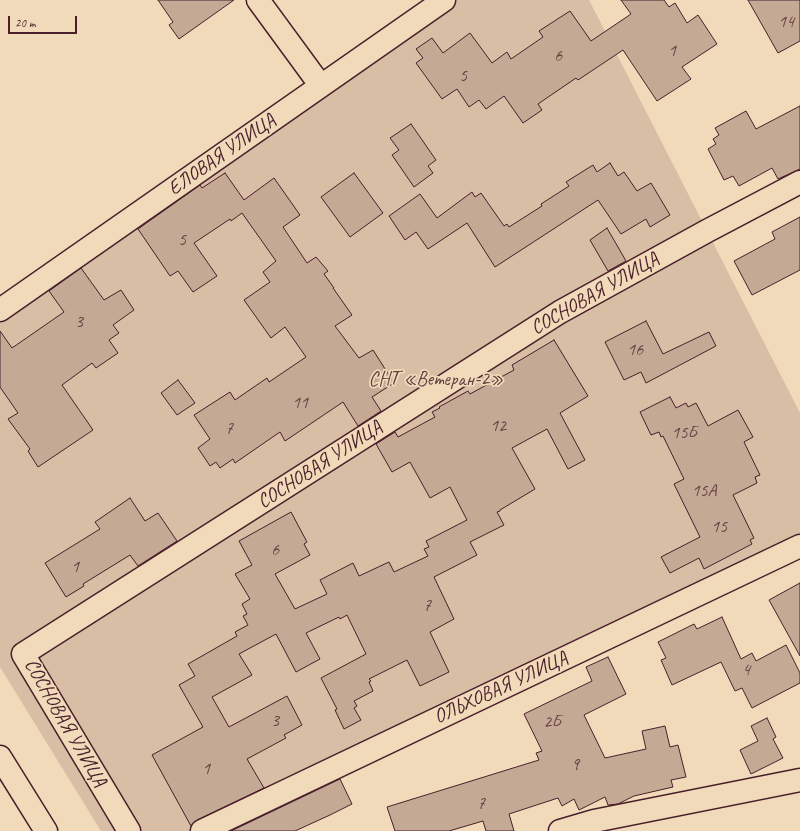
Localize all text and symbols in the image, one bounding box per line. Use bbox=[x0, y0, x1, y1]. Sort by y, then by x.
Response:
scale bar bbox=[10, 8, 79, 34]
house number: 14 bbox=[778, 11, 794, 33]
text: 20 m bbox=[15, 15, 35, 31]
house number: 1 bbox=[668, 40, 676, 62]
house number: 6 bbox=[554, 45, 562, 67]
house number: 5 bbox=[459, 65, 467, 87]
street label: ЕЛОВАЯ УЛИЦА bbox=[164, 109, 280, 201]
house number: 5 bbox=[178, 229, 186, 251]
street label: СОСНОВАЯ УЛИЦА bbox=[527, 248, 663, 340]
house number: 3 bbox=[75, 311, 83, 333]
house number: 16 bbox=[627, 339, 643, 361]
park label: СНТ «Ветеран-2» bbox=[369, 368, 503, 392]
house number: 11 bbox=[292, 392, 308, 414]
house number: 12 bbox=[490, 415, 506, 437]
street label: СОСНОВАЯ УЛИЦА bbox=[253, 416, 387, 514]
house number: 7 bbox=[225, 418, 233, 440]
house number: 15Б bbox=[671, 422, 697, 444]
house number: 15А bbox=[691, 480, 717, 502]
house number: 15 bbox=[711, 516, 727, 538]
house number: 6 bbox=[271, 539, 279, 561]
house number: 1 bbox=[71, 556, 79, 578]
house number: 7 bbox=[423, 595, 431, 617]
street label: ОЛЬХОВАЯ УЛИЦА bbox=[430, 647, 572, 729]
street label: СОСНОВАЯ УЛИЦА bbox=[19, 655, 111, 791]
house number: 4 bbox=[742, 659, 750, 681]
house number: 3 bbox=[271, 710, 279, 732]
house number: 2Б bbox=[543, 711, 561, 733]
house number: 9 bbox=[571, 754, 579, 776]
house number: 1 bbox=[202, 758, 210, 780]
house number: 7 bbox=[477, 793, 485, 815]

